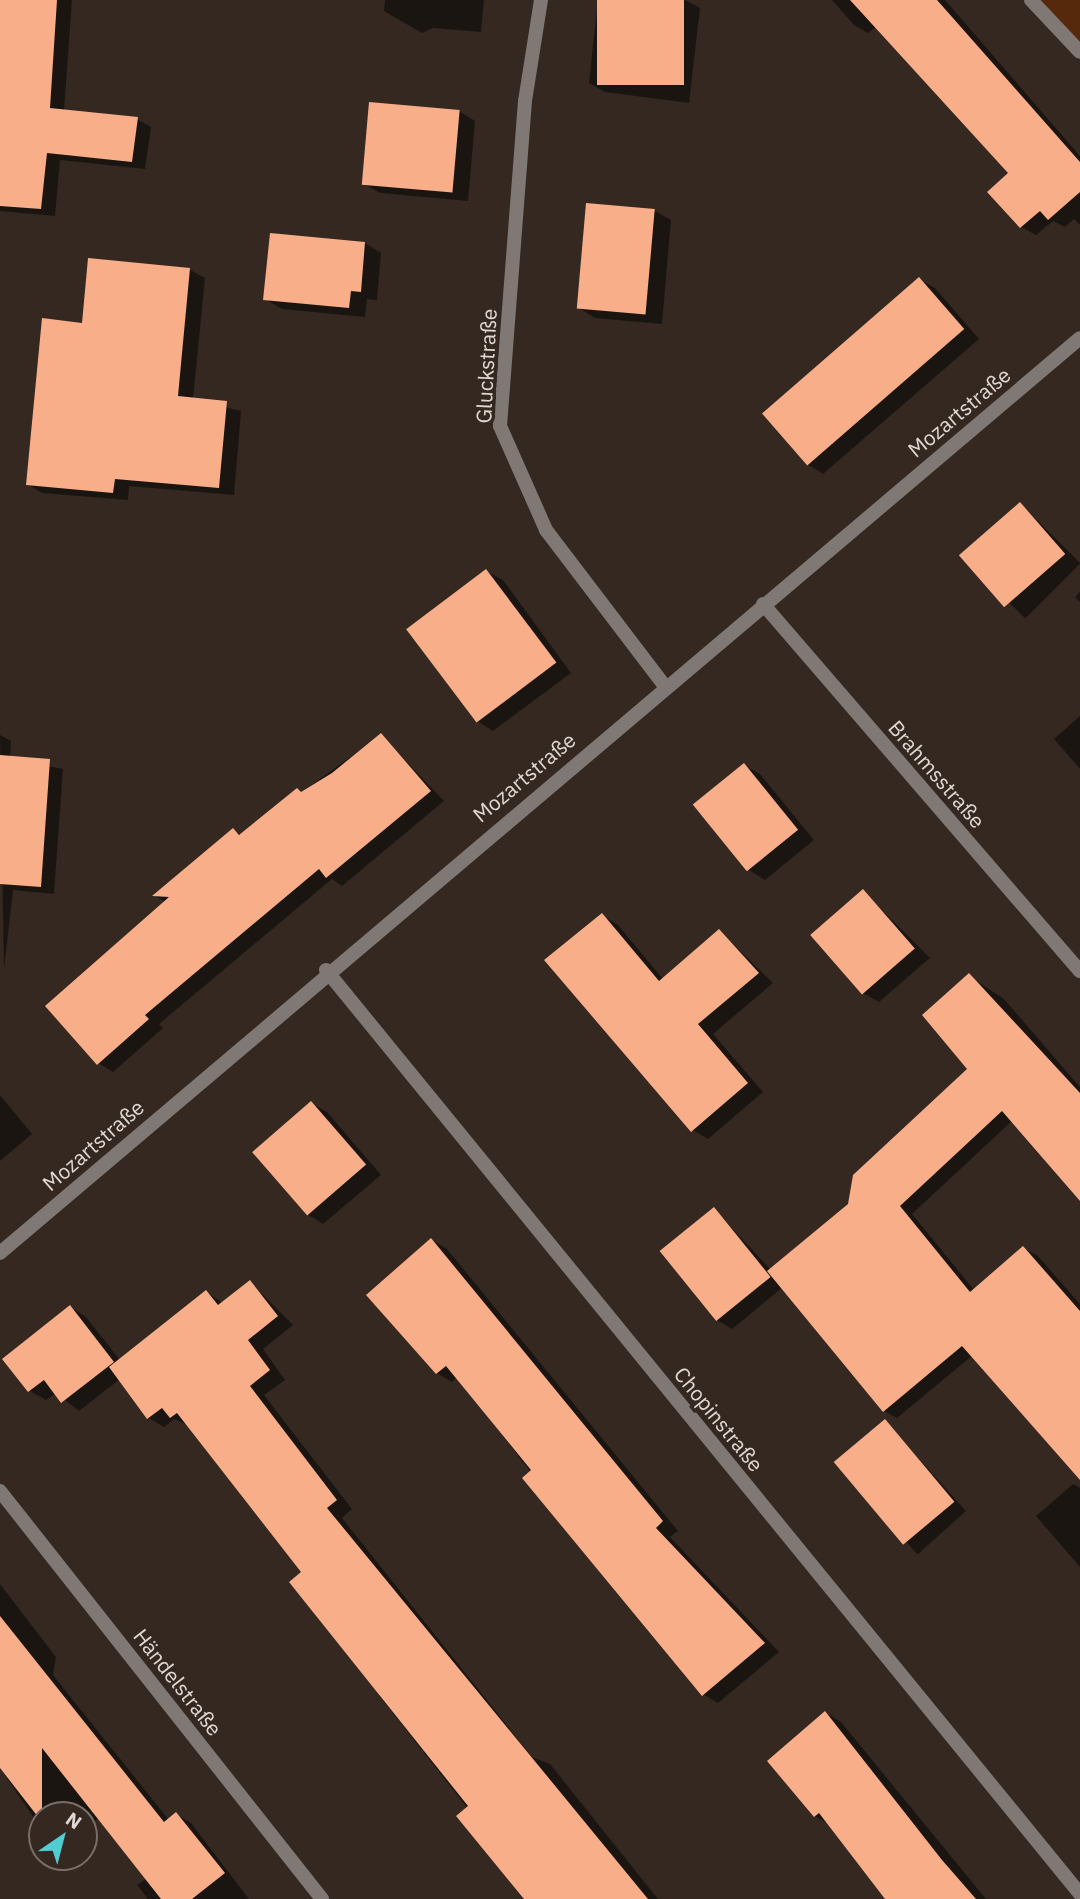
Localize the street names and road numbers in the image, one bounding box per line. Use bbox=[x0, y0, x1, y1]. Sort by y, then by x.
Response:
street label: Gluckstraße bbox=[470, 308, 502, 424]
street label: Mozartstraße bbox=[903, 362, 1015, 462]
street label: Brahmsstraße bbox=[883, 715, 991, 833]
street label: Mozartstraße bbox=[468, 727, 580, 827]
street label: Mozartstraße bbox=[37, 1094, 149, 1196]
street label: Chopinstraße bbox=[669, 1362, 769, 1476]
street label: Händelstraße bbox=[128, 1624, 228, 1740]

